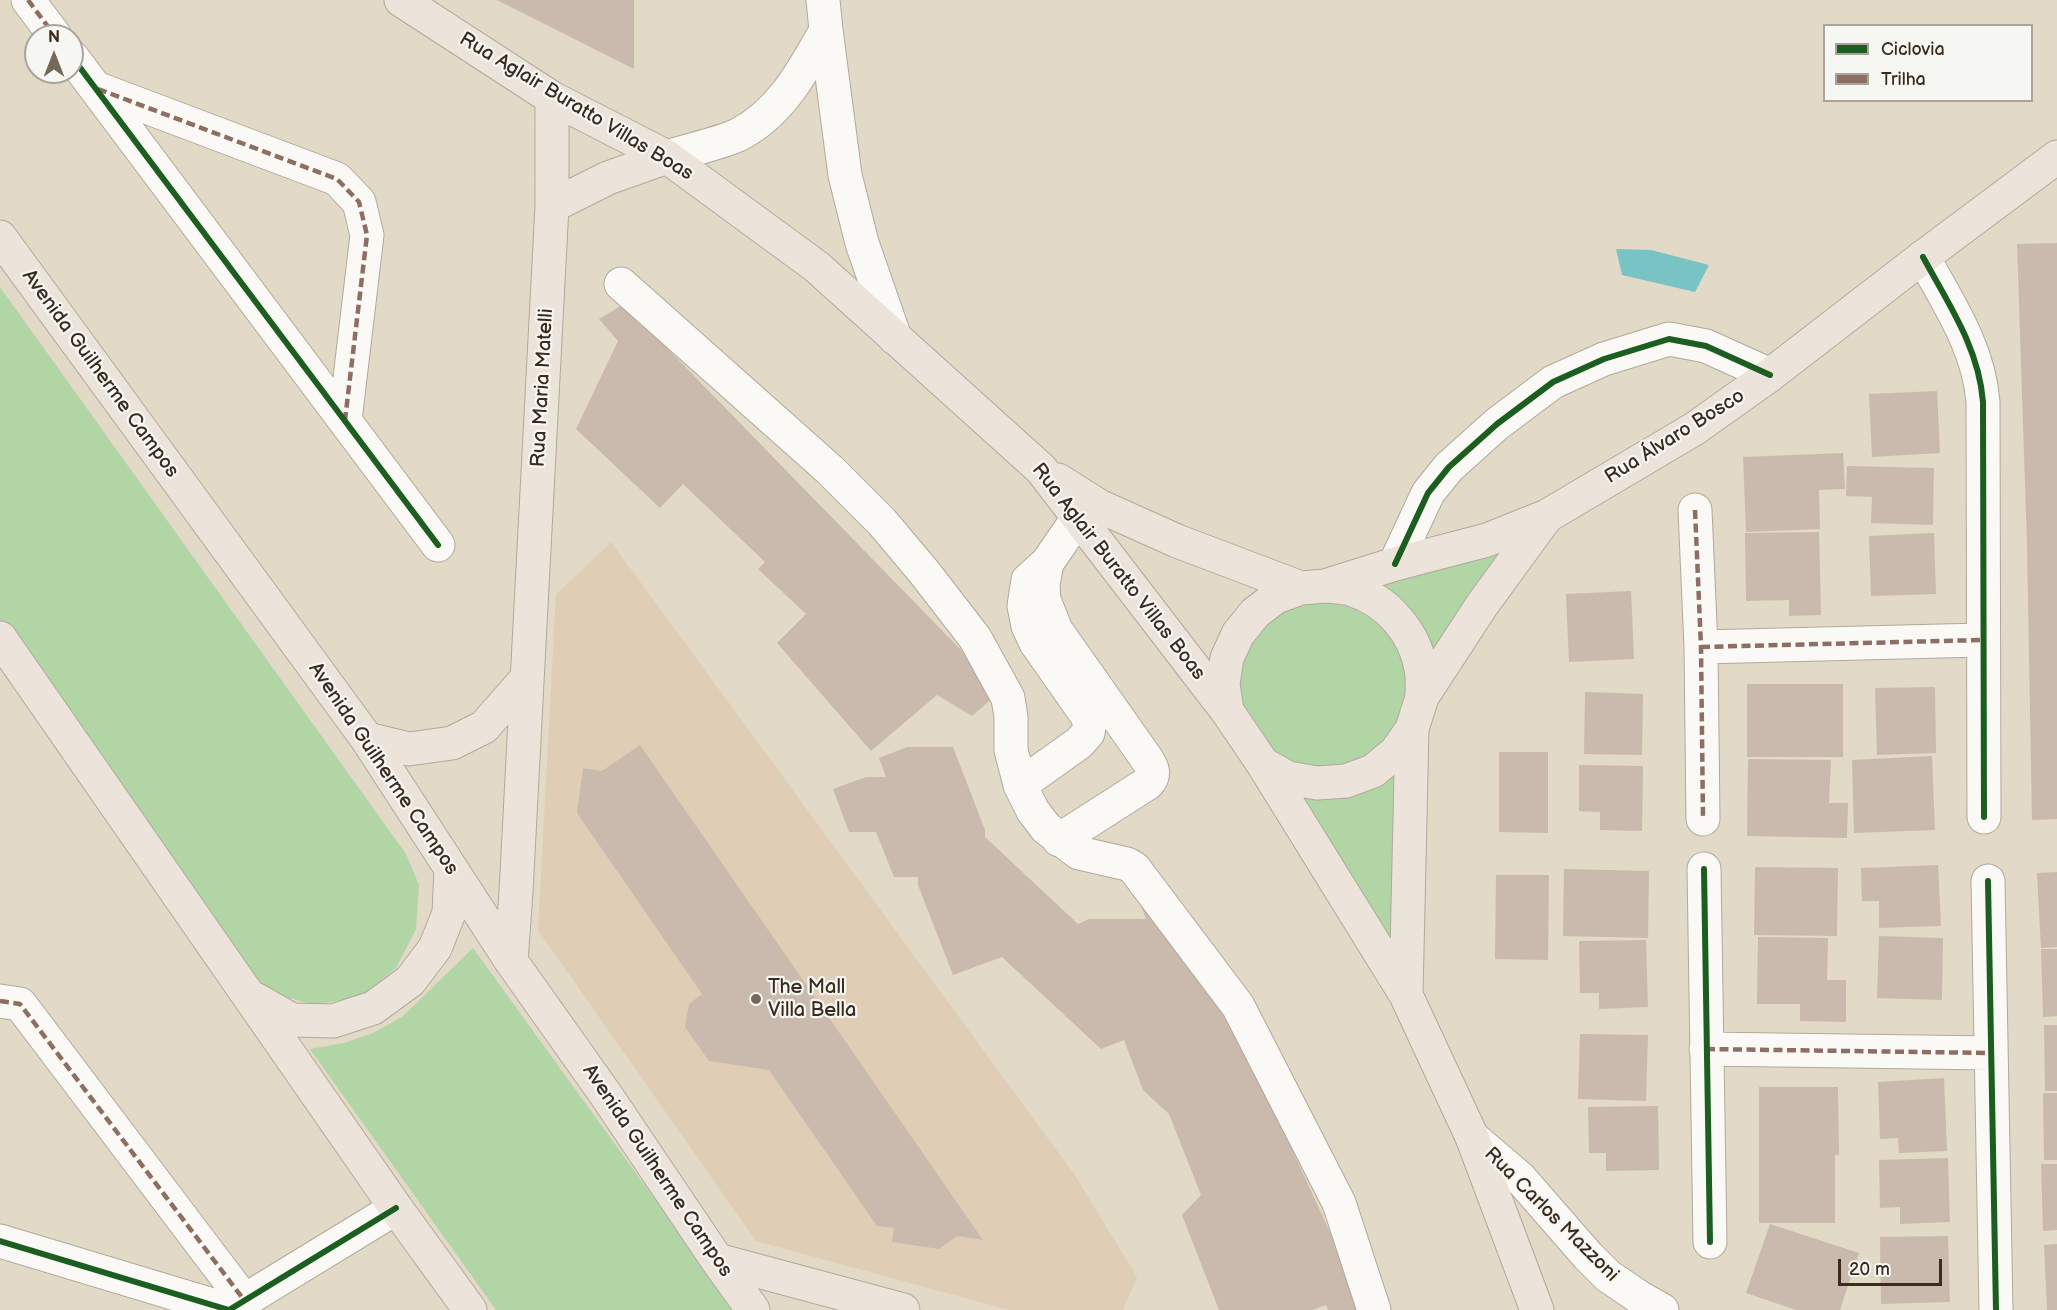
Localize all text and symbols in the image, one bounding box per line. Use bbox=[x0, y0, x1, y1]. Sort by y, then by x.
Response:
north arrow bbox=[24, 24, 84, 84]
legend bbox=[1823, 24, 2033, 102]
text: N bbox=[48, 28, 60, 47]
street label: Rua Aglair Buratto Villas Boas bbox=[455, 28, 697, 186]
text: Ciclovia bbox=[1881, 39, 1945, 60]
text: Trilha bbox=[1881, 69, 1926, 90]
street label: Avenida Guilherme Campos bbox=[16, 265, 184, 483]
street label: Rua Maria Matelli bbox=[527, 308, 559, 468]
street label: Rua Álvaro Bosco bbox=[1601, 384, 1749, 490]
street label: Rua Aglair Buratto Villas Boas bbox=[1026, 459, 1210, 685]
street label: Avenida Guilherme Campos bbox=[303, 658, 463, 880]
place label: The Mall Villa Bella bbox=[768, 976, 856, 1023]
marker: The Mall Villa Bella bbox=[749, 992, 763, 1006]
street label: Avenida Guilherme Campos bbox=[577, 1060, 737, 1282]
street label: Rua Carlos Mazzoni bbox=[1479, 1143, 1623, 1287]
scale bar bbox=[1841, 1247, 1944, 1285]
text: 20 m bbox=[1849, 1259, 1890, 1280]

